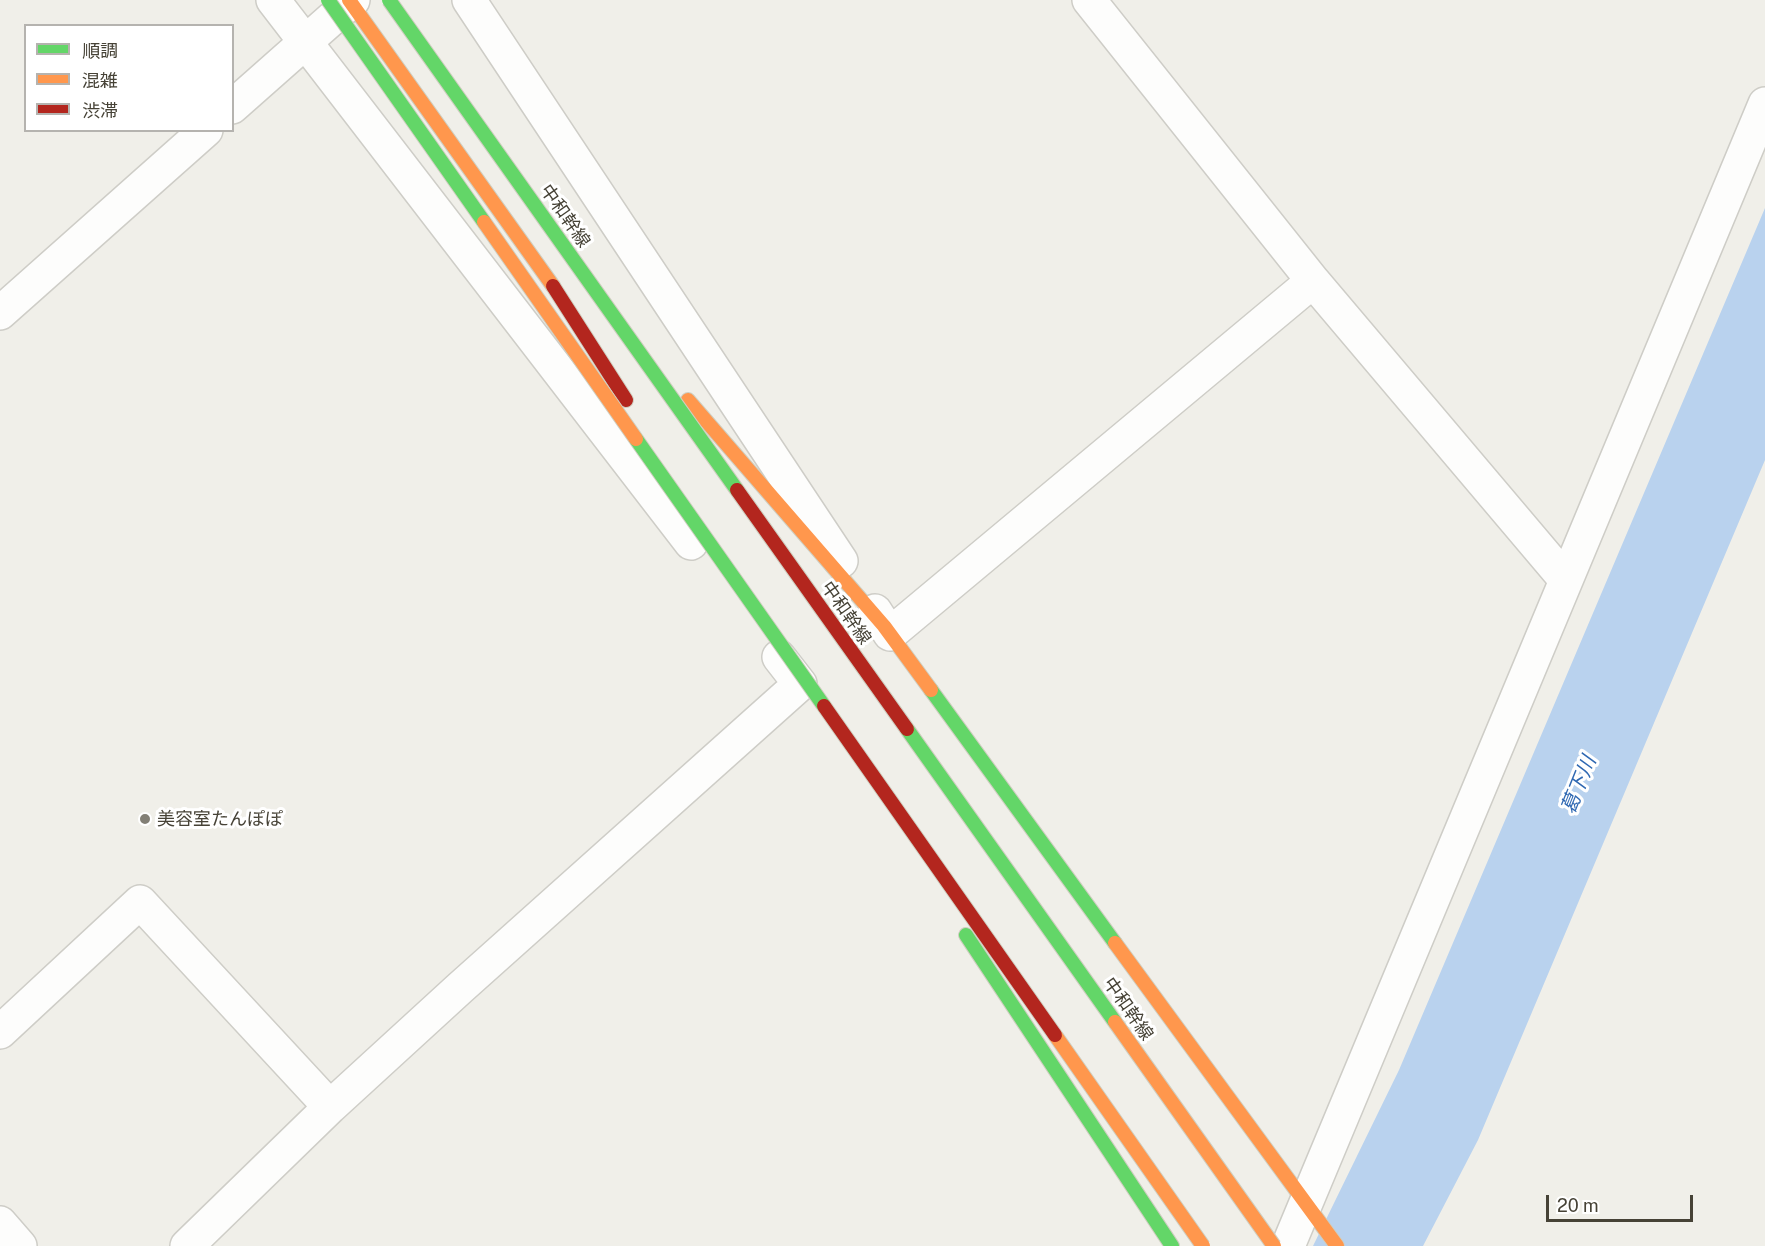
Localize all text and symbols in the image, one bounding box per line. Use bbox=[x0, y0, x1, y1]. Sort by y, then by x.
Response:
legend bbox=[24, 24, 234, 132]
text: 順調 bbox=[82, 40, 118, 61]
text: 混雑 bbox=[82, 70, 118, 91]
text: 渋滞 bbox=[82, 100, 118, 121]
street label: 中和幹線 bbox=[536, 180, 594, 252]
street label: 中和幹線 bbox=[817, 577, 875, 649]
water label: 葛下川 bbox=[1557, 753, 1601, 817]
place label: 美容室たんぽぽ bbox=[157, 808, 283, 830]
marker: 美容室たんぽぽ bbox=[138, 812, 152, 826]
street label: 中和幹線 bbox=[1099, 973, 1157, 1045]
scale bar bbox=[1549, 1183, 1696, 1221]
text: 20 m bbox=[1557, 1195, 1599, 1216]

